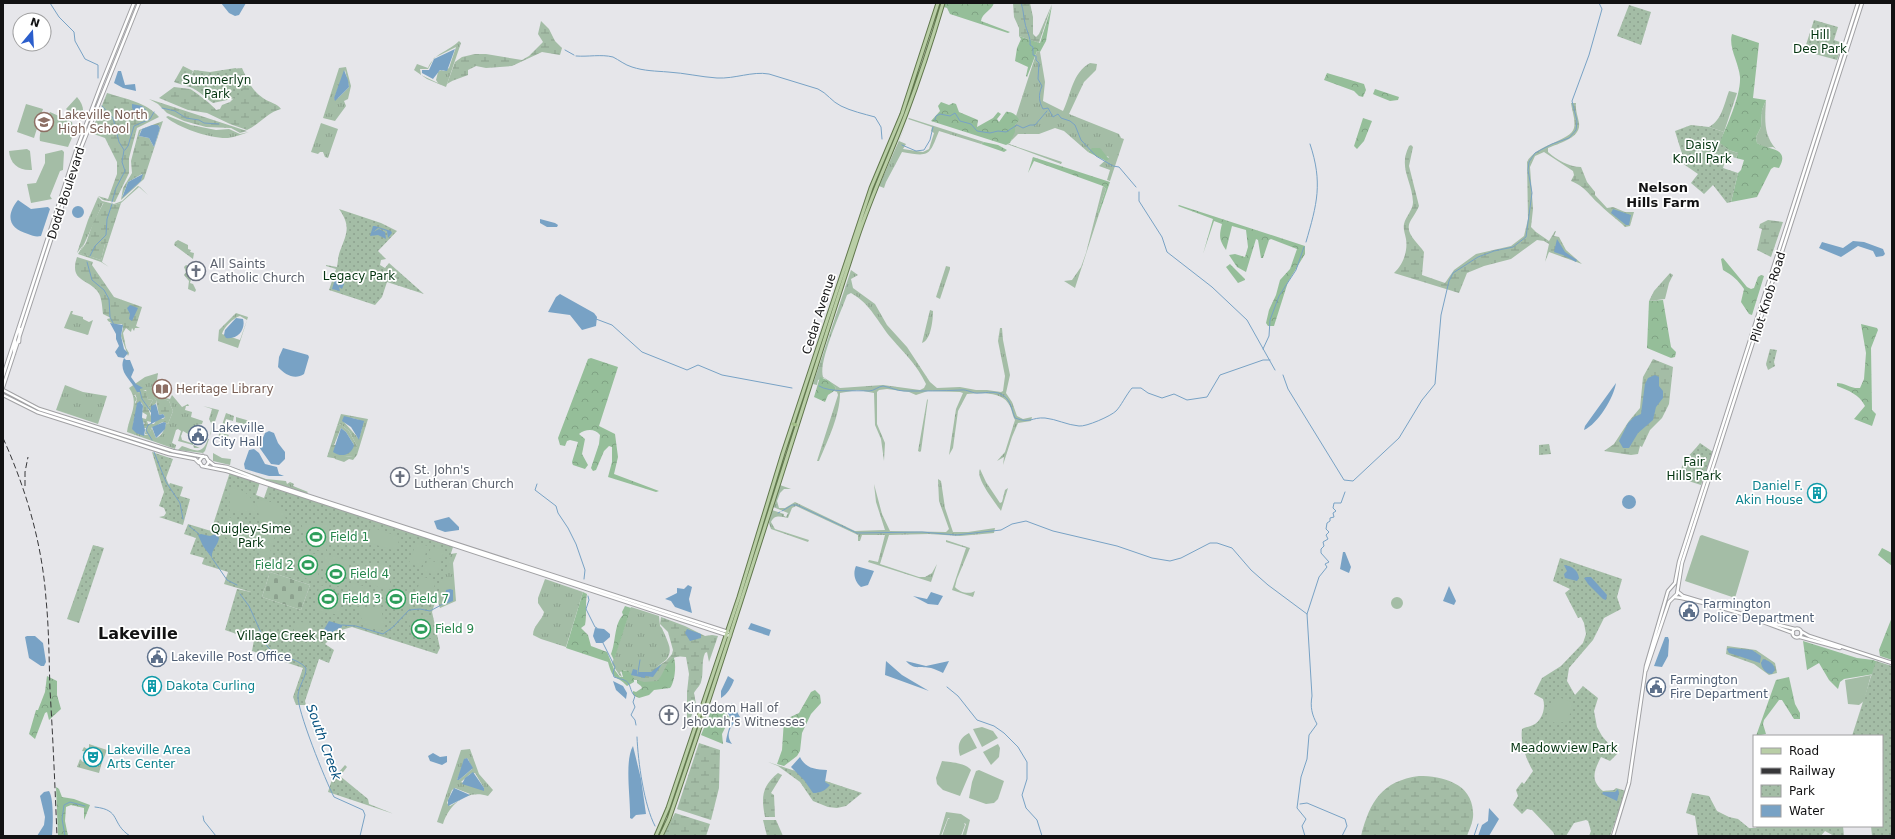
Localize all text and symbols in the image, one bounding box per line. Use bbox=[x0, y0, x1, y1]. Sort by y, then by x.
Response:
north arrow bbox=[12, 12, 52, 52]
text: N bbox=[29, 15, 41, 31]
park label: Hill Dee Park bbox=[1793, 28, 1847, 56]
park label: Summerlyn Park bbox=[183, 73, 251, 101]
place label: Lakeville North High School bbox=[58, 108, 148, 136]
school or university icon: Lakeville North High School bbox=[33, 111, 55, 133]
park label: Daisy Knoll Park bbox=[1672, 138, 1732, 166]
street label: Dodd Boulevard bbox=[44, 145, 88, 241]
district label: Nelson Hills Farm bbox=[1626, 180, 1700, 210]
street label: Pilot Knob Road bbox=[1748, 250, 1788, 344]
place label: All Saints Catholic Church bbox=[210, 257, 305, 285]
church icon: All Saints Catholic Church bbox=[185, 260, 207, 282]
park label: Legacy Park bbox=[323, 269, 395, 283]
street label: Cedar Avenue bbox=[799, 272, 839, 356]
library icon: Heritage Library bbox=[151, 378, 173, 400]
place label: Heritage Library bbox=[176, 382, 274, 396]
place label: Lakeville City Hall bbox=[212, 421, 264, 449]
public building icon: Lakeville City Hall bbox=[187, 424, 209, 446]
park label: Fair Hills Park bbox=[1666, 455, 1722, 483]
place label: St. John's Lutheran Church bbox=[414, 463, 514, 491]
church icon: St. John's Lutheran Church bbox=[389, 466, 411, 488]
place label: Daniel F. Akin House bbox=[1735, 479, 1803, 507]
building icon: Daniel F. Akin House bbox=[1806, 482, 1828, 504]
park label: Quigley-Sime Park bbox=[211, 522, 291, 550]
sports icon: Field 1 bbox=[305, 526, 327, 548]
place label: Field 1 bbox=[330, 530, 369, 544]
sports icon: Field 2 bbox=[297, 554, 319, 576]
place label: Field 2 bbox=[255, 558, 294, 572]
sports icon: Field 4 bbox=[325, 563, 347, 585]
place label: Field 4 bbox=[350, 567, 389, 581]
sports icon: Field 3 bbox=[317, 588, 339, 610]
sports icon: Field 7 bbox=[385, 588, 407, 610]
place label: Field 3 bbox=[342, 592, 381, 606]
place label: Field 7 bbox=[410, 592, 449, 606]
place label: Farmington Police Department bbox=[1703, 597, 1815, 625]
public building icon: Farmington Police Department bbox=[1678, 600, 1700, 622]
sports icon: Field 9 bbox=[410, 618, 432, 640]
place label: Field 9 bbox=[435, 622, 474, 636]
district label: Lakeville bbox=[98, 624, 178, 643]
park label: Village Creek Park bbox=[237, 629, 345, 643]
public building icon: Lakeville Post Office bbox=[146, 646, 168, 668]
place label: Lakeville Post Office bbox=[171, 650, 291, 664]
place label: Farmington Fire Department bbox=[1670, 673, 1768, 701]
building icon: Dakota Curling bbox=[141, 675, 163, 697]
public building icon: Farmington Fire Department bbox=[1645, 676, 1667, 698]
place label: Dakota Curling bbox=[166, 679, 255, 693]
place label: Kingdom Hall of Jehovah's Witnesses bbox=[682, 701, 805, 729]
water label: South Creek bbox=[303, 702, 345, 783]
church icon: Kingdom Hall of Jehovah's Witnesses bbox=[658, 704, 680, 726]
legend bbox=[1753, 735, 1883, 827]
park label: Meadowview Park bbox=[1510, 741, 1618, 755]
place label: Lakeville Area Arts Center bbox=[107, 743, 191, 771]
text: Road bbox=[1789, 744, 1819, 758]
theatre icon: Lakeville Area Arts Center bbox=[82, 746, 104, 768]
text: Railway bbox=[1789, 764, 1835, 778]
text: Park bbox=[1789, 784, 1815, 798]
text: Water bbox=[1789, 804, 1825, 818]

